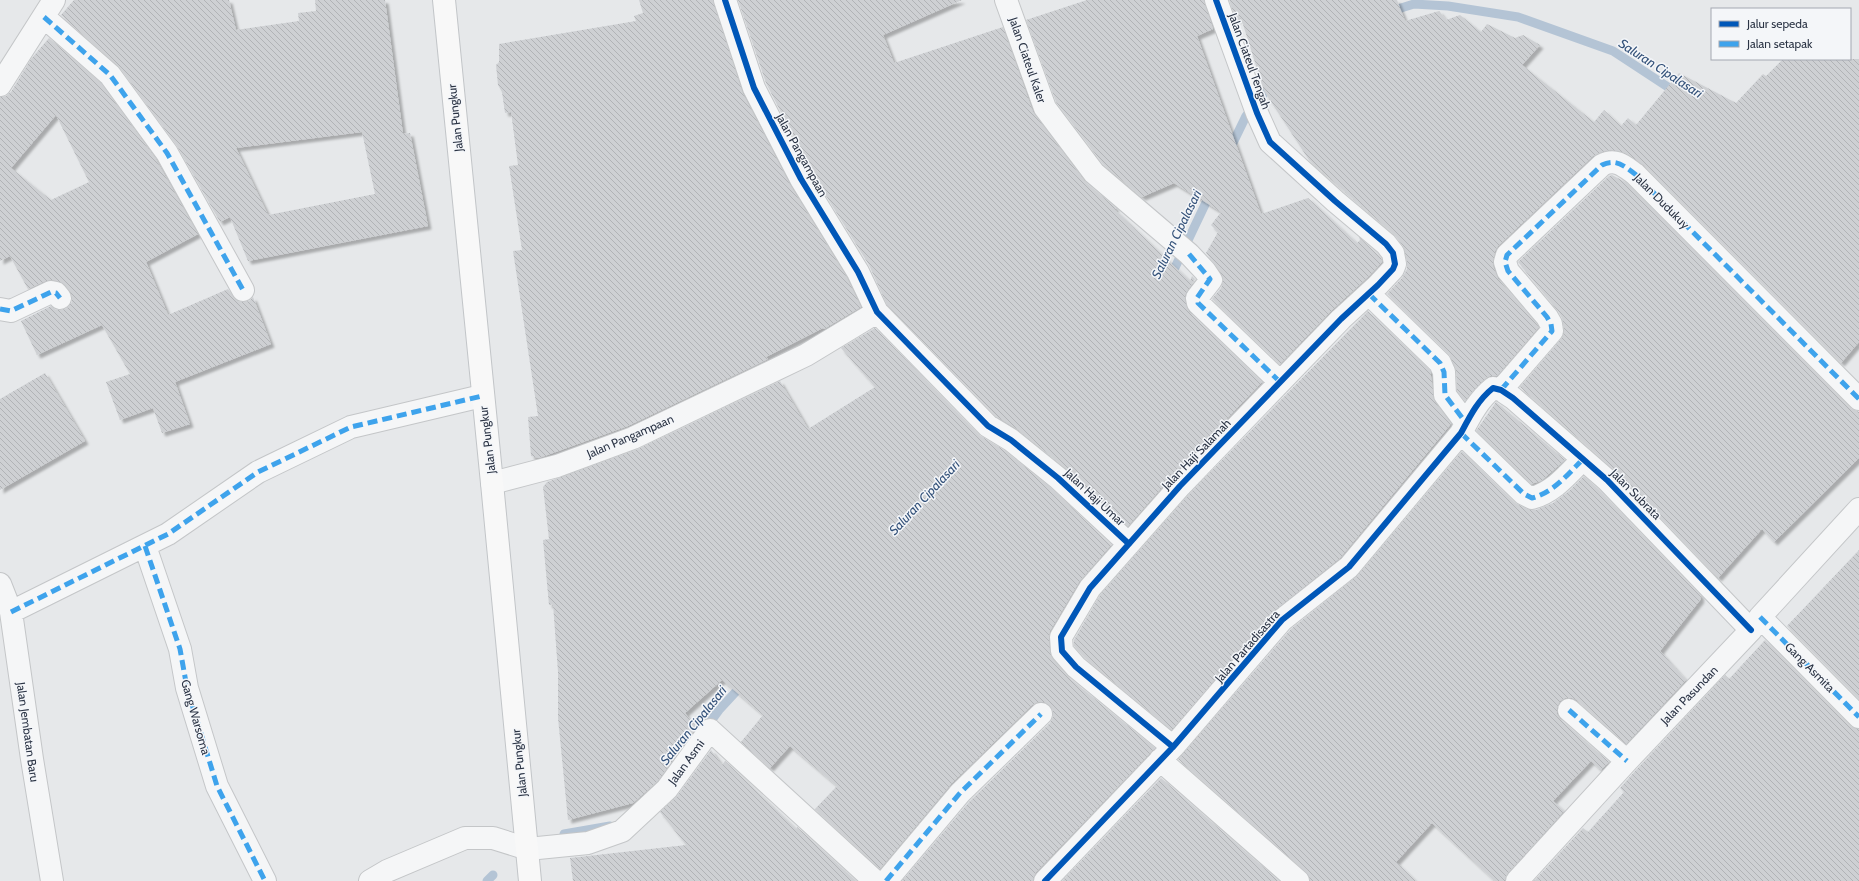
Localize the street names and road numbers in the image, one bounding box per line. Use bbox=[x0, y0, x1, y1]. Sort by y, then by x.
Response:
street label: Jalan Ciateul Tengah bbox=[1225, 10, 1274, 111]
street label: Jalan Ciateul Kaler bbox=[1006, 14, 1050, 105]
street label: Jalan Pungkur bbox=[444, 83, 466, 154]
street label: Jalan Pangampaan bbox=[772, 110, 831, 200]
street label: Jalan Dudukuy bbox=[1630, 169, 1693, 232]
street label: Jalan Pungkur bbox=[475, 405, 499, 476]
street label: Jalan Pangampaan bbox=[583, 411, 676, 461]
street label: Jalan Haji Salamah bbox=[1158, 415, 1234, 493]
street label: Jalan Haji Umar bbox=[1061, 465, 1128, 529]
street label: Jalan Subrata bbox=[1607, 465, 1665, 523]
street label: Jalan Partadisastra bbox=[1211, 606, 1283, 686]
street label: Gang Asmita bbox=[1782, 639, 1838, 695]
street label: Jalan Pasundan bbox=[1656, 662, 1721, 728]
street label: Gang Warsoma bbox=[178, 678, 214, 757]
street label: Jalan Jembatan Baru bbox=[13, 680, 42, 783]
street label: Jalan Pungkur bbox=[508, 728, 530, 799]
street label: Jalan Asmi bbox=[664, 737, 707, 788]

